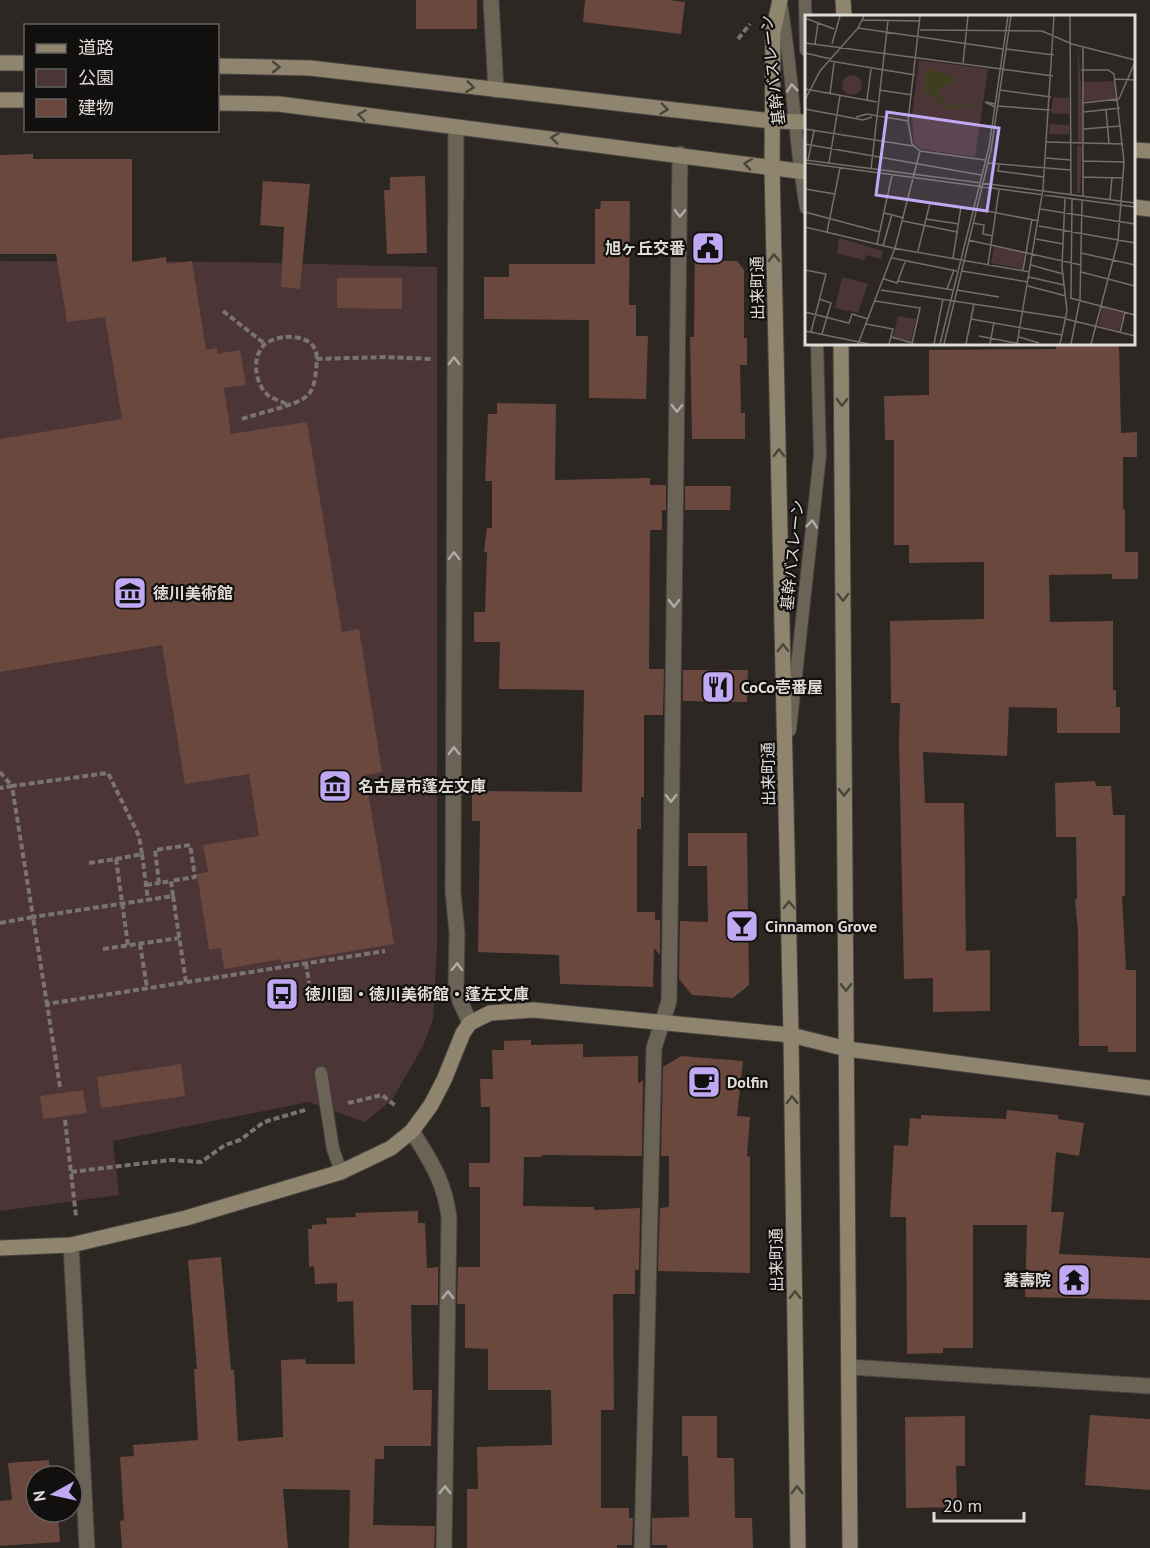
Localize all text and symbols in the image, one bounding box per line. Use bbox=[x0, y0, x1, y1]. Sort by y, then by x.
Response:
street label: 基幹バスレーン bbox=[755, 14, 789, 126]
inset map bbox=[805, 15, 1135, 345]
legend bbox=[24, 24, 219, 132]
text: 道路 bbox=[78, 36, 114, 59]
one-way arrow bbox=[271, 61, 280, 74]
text: 公園 bbox=[78, 66, 114, 89]
one-way arrow bbox=[465, 80, 474, 93]
one-way arrow bbox=[786, 83, 799, 92]
text: 建物 bbox=[78, 96, 114, 119]
one-way arrow bbox=[659, 102, 668, 115]
one-way arrow bbox=[357, 109, 366, 121]
one-way arrow bbox=[551, 133, 560, 145]
one-way arrow bbox=[744, 159, 753, 171]
one-way arrow bbox=[674, 208, 686, 217]
public building icon: 旭ヶ丘交番 bbox=[690, 230, 726, 266]
place label: 旭ヶ丘交番 bbox=[605, 238, 685, 258]
one-way arrow bbox=[768, 254, 781, 263]
street label: 出来町通 bbox=[746, 256, 768, 320]
one-way arrow bbox=[448, 356, 461, 365]
one-way arrow bbox=[836, 397, 848, 406]
one-way arrow bbox=[671, 403, 683, 412]
one-way arrow bbox=[772, 449, 785, 458]
street label: 基幹バスレーン bbox=[776, 499, 808, 611]
one-way arrow bbox=[805, 519, 818, 528]
one-way arrow bbox=[448, 551, 460, 560]
museum icon: 徳川美術館 bbox=[112, 575, 148, 611]
place label: 徳川美術館 bbox=[153, 583, 233, 603]
one-way arrow bbox=[837, 592, 849, 601]
one-way arrow bbox=[668, 598, 680, 607]
one-way arrow bbox=[777, 644, 789, 653]
restaurant icon: CoCo壱番屋 bbox=[700, 669, 736, 705]
place label: CoCo壱番屋 bbox=[741, 677, 823, 697]
street label: 出来町通 bbox=[757, 742, 779, 806]
one-way arrow bbox=[447, 746, 460, 755]
museum icon: 名古屋市蓬左文庫 bbox=[317, 768, 353, 804]
place label: 名古屋市蓬左文庫 bbox=[358, 776, 486, 796]
one-way arrow bbox=[838, 787, 850, 796]
one-way arrow bbox=[665, 793, 678, 802]
one-way arrow bbox=[782, 900, 795, 909]
bar icon: Cinnamon Grove bbox=[724, 908, 760, 944]
place label: Cinnamon Grove bbox=[765, 916, 877, 936]
one-way arrow bbox=[450, 962, 463, 971]
bus stop icon: 徳川園・徳川美術館・蓬左文庫 bbox=[264, 976, 300, 1012]
one-way arrow bbox=[839, 982, 852, 991]
place label: 徳川園・徳川美術館・蓬左文庫 bbox=[305, 984, 529, 1004]
cafe icon: Dolfin bbox=[686, 1064, 722, 1100]
place label: Dolfin bbox=[727, 1072, 768, 1092]
one-way arrow bbox=[786, 1095, 798, 1104]
street label: 出来町通 bbox=[765, 1228, 787, 1292]
temple icon: 養壽院 bbox=[1056, 1262, 1092, 1298]
place label: 養壽院 bbox=[1003, 1270, 1051, 1290]
one-way arrow bbox=[442, 1290, 454, 1299]
one-way arrow bbox=[788, 1290, 801, 1299]
north arrow bbox=[24, 1464, 84, 1524]
one-way arrow bbox=[439, 1485, 451, 1494]
one-way arrow bbox=[791, 1485, 803, 1494]
scale bar bbox=[934, 1485, 1024, 1523]
text: N bbox=[29, 1489, 50, 1503]
text: 20 m bbox=[943, 1494, 982, 1517]

